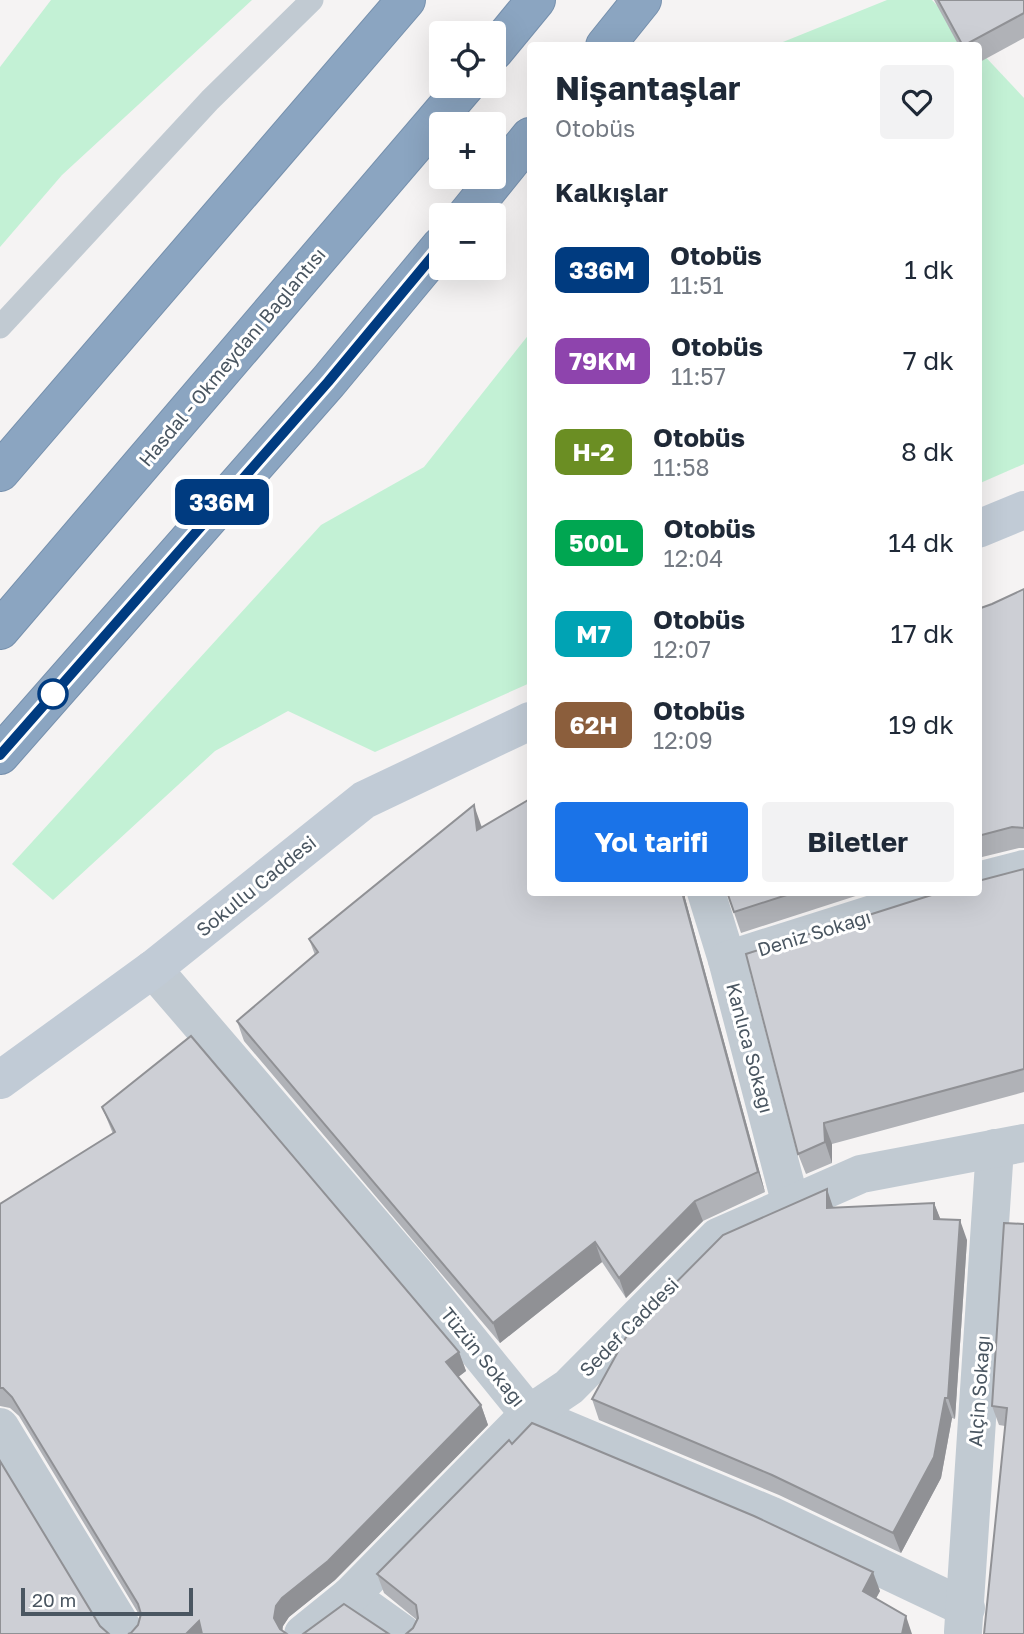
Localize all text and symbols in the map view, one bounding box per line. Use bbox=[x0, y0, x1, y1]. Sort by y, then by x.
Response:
map controls bbox=[429, 21, 506, 280]
button: locate bbox=[429, 21, 506, 98]
button: heart bbox=[880, 65, 954, 139]
text: Nişantaşlar bbox=[555, 68, 741, 107]
button: + bbox=[429, 112, 506, 189]
text: Otobüs bbox=[555, 114, 635, 142]
text: Kalkışlar bbox=[555, 177, 668, 208]
button: − bbox=[429, 203, 506, 280]
text: Otobüs bbox=[670, 240, 762, 271]
street label: Hasdal - Okmeydanı Bağlantısı bbox=[133, 243, 330, 471]
text: 1 dk bbox=[904, 254, 954, 285]
text: 336M bbox=[569, 255, 635, 284]
text: 11:51 bbox=[670, 271, 724, 299]
text: Otobüs bbox=[671, 331, 763, 362]
text: 7 dk bbox=[903, 345, 954, 376]
text: 79KM bbox=[569, 346, 636, 375]
text: 11:57 bbox=[671, 362, 726, 390]
text: Otobüs bbox=[653, 422, 745, 453]
text: 8 dk bbox=[901, 436, 954, 467]
text: H-2 bbox=[573, 437, 615, 466]
text: 11:58 bbox=[653, 453, 710, 481]
line badge: 336M bbox=[173, 479, 271, 525]
text: 336M bbox=[189, 487, 255, 516]
text: Otobüs bbox=[664, 513, 756, 544]
text: 14 dk bbox=[888, 527, 954, 558]
text: 500L bbox=[569, 528, 629, 557]
text: 12:04 bbox=[664, 544, 723, 572]
text: Otobüs bbox=[653, 604, 745, 635]
text: 17 dk bbox=[890, 618, 954, 649]
text: M7 bbox=[576, 619, 611, 648]
text: 12:07 bbox=[653, 635, 711, 663]
unlabelled marker bbox=[38, 679, 68, 709]
text: Otobüs bbox=[653, 695, 745, 726]
text: 19 dk bbox=[888, 709, 954, 740]
text: 62H bbox=[569, 710, 618, 739]
text: 12:09 bbox=[653, 726, 713, 754]
button: Yol tarifi bbox=[555, 802, 748, 882]
button: Biletler bbox=[762, 802, 954, 882]
street label: Sokullu Caddesi bbox=[191, 830, 320, 941]
street label: Deniz Sokağı bbox=[754, 904, 873, 961]
street label: Kanlıca Sokağı bbox=[722, 980, 779, 1116]
street label: Sedef Caddesi bbox=[574, 1272, 683, 1381]
street label: Tüzün Sokağı bbox=[436, 1302, 530, 1411]
street label: Alçin Sokağı bbox=[963, 1334, 994, 1448]
scale bar bbox=[21, 1585, 192, 1617]
text: 20 m bbox=[32, 1588, 76, 1611]

